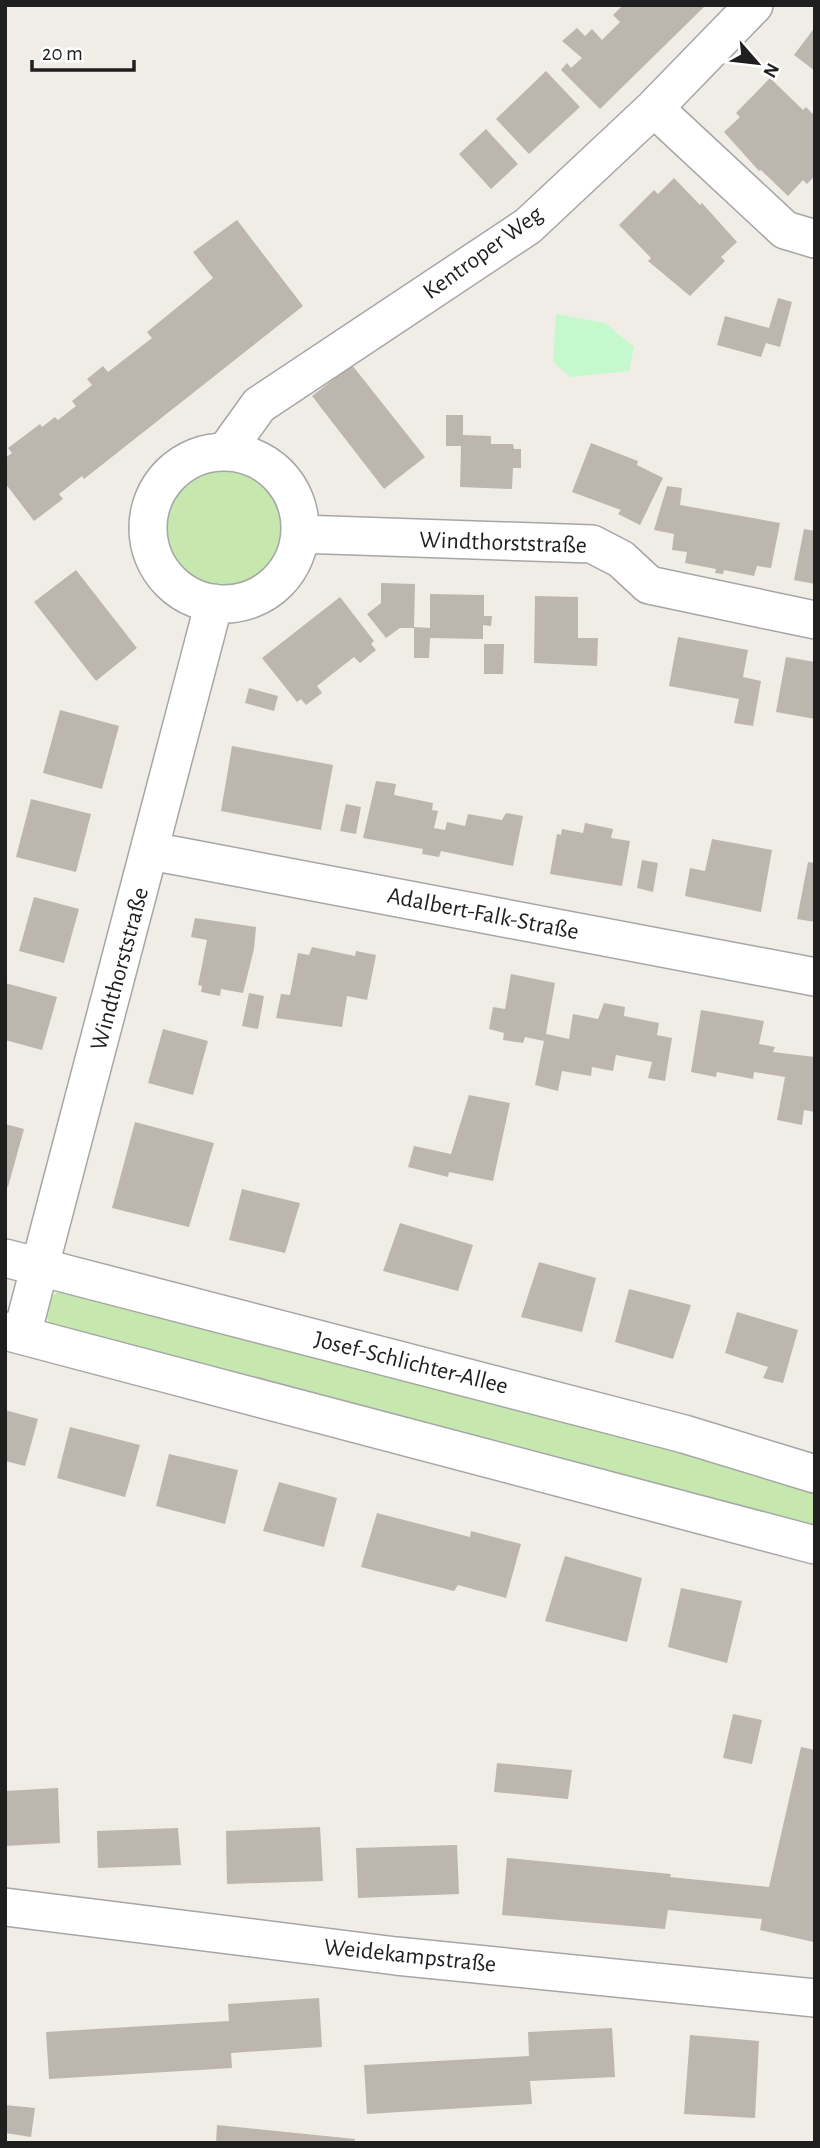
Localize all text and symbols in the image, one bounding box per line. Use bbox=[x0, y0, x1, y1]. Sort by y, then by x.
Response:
scale bar bbox=[32, 28, 133, 72]
north arrow bbox=[722, 28, 792, 98]
text: 20 m bbox=[42, 43, 83, 64]
text: N bbox=[759, 60, 782, 81]
street label: Kentroper Weg bbox=[419, 202, 547, 304]
street label: Windthorststraße bbox=[419, 528, 587, 558]
street label: Adalbert-Falk-Straße bbox=[385, 884, 581, 944]
street label: Windthorststraße bbox=[87, 885, 153, 1053]
street label: Josef-Schlichter-Allee bbox=[312, 1327, 510, 1399]
street label: Weidekampstraße bbox=[323, 1935, 497, 1977]

